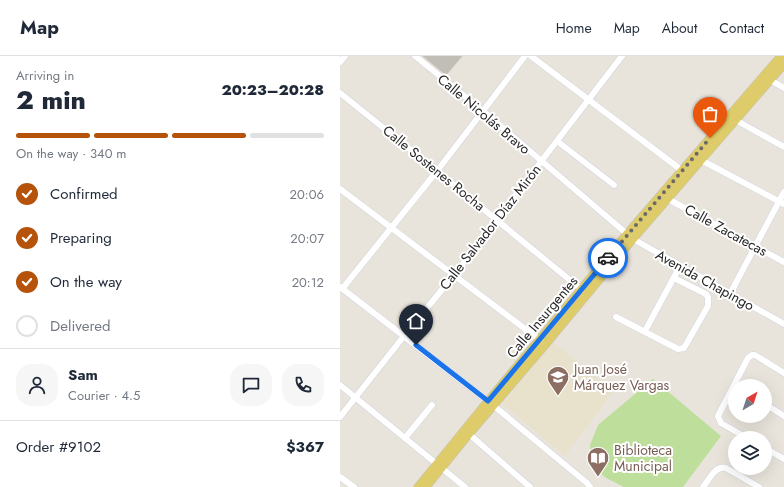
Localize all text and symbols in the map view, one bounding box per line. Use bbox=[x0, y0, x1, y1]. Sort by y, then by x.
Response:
text: Map bbox=[20, 14, 59, 41]
text: Home bbox=[556, 18, 592, 38]
text: Map bbox=[614, 18, 640, 38]
text: About bbox=[662, 18, 697, 38]
text: Contact bbox=[719, 18, 764, 38]
text: Arriving in bbox=[16, 66, 74, 85]
street label: Calle Nicolás Bravo bbox=[433, 69, 535, 159]
text: 20:23–20:28 bbox=[221, 79, 324, 101]
text: 2 min bbox=[16, 81, 86, 119]
pin bbox=[693, 97, 727, 138]
icon: bag bbox=[699, 103, 721, 125]
street label: Calle Sostenes Rocha bbox=[379, 120, 489, 216]
text: On the way · 340 m bbox=[16, 144, 127, 163]
street label: Calle Salvador Díaz Mirón bbox=[435, 160, 545, 294]
icon: check bbox=[16, 183, 38, 205]
text: Confirmed bbox=[50, 183, 118, 205]
text: 20:06 bbox=[290, 185, 324, 204]
street label: Calle Zacatecas bbox=[681, 199, 771, 261]
icon: check bbox=[16, 227, 38, 249]
text: Preparing bbox=[50, 227, 112, 249]
text: 20:07 bbox=[290, 229, 324, 248]
courier bbox=[588, 238, 628, 278]
street label: Avenida Chapingo bbox=[652, 245, 758, 316]
icon: car bbox=[597, 247, 619, 269]
icon: check bbox=[16, 271, 38, 293]
text: On the way bbox=[50, 271, 122, 293]
street label: Calle Insurgentes bbox=[502, 272, 582, 362]
text: 20:12 bbox=[292, 273, 324, 292]
pin bbox=[399, 304, 433, 345]
icon: home bbox=[405, 310, 427, 332]
text: Delivered bbox=[50, 315, 111, 337]
place label: Juan José Márquez Vargas bbox=[572, 359, 670, 395]
button: person bbox=[16, 364, 58, 406]
text: Sam bbox=[68, 364, 98, 386]
button: chat bbox=[230, 364, 272, 406]
button: phone bbox=[282, 364, 324, 406]
school or university icon: Juan José Márquez Vargas bbox=[545, 364, 571, 397]
north arrow bbox=[728, 379, 772, 423]
map controls bbox=[728, 379, 772, 475]
text: Courier · 4.5 bbox=[68, 386, 140, 405]
button: layers bbox=[728, 431, 772, 475]
text: Order #9102 bbox=[16, 436, 101, 458]
text: $367 bbox=[286, 436, 324, 458]
place label: Biblioteca Municipal bbox=[614, 440, 672, 476]
library icon: Biblioteca Municipal bbox=[585, 445, 611, 478]

